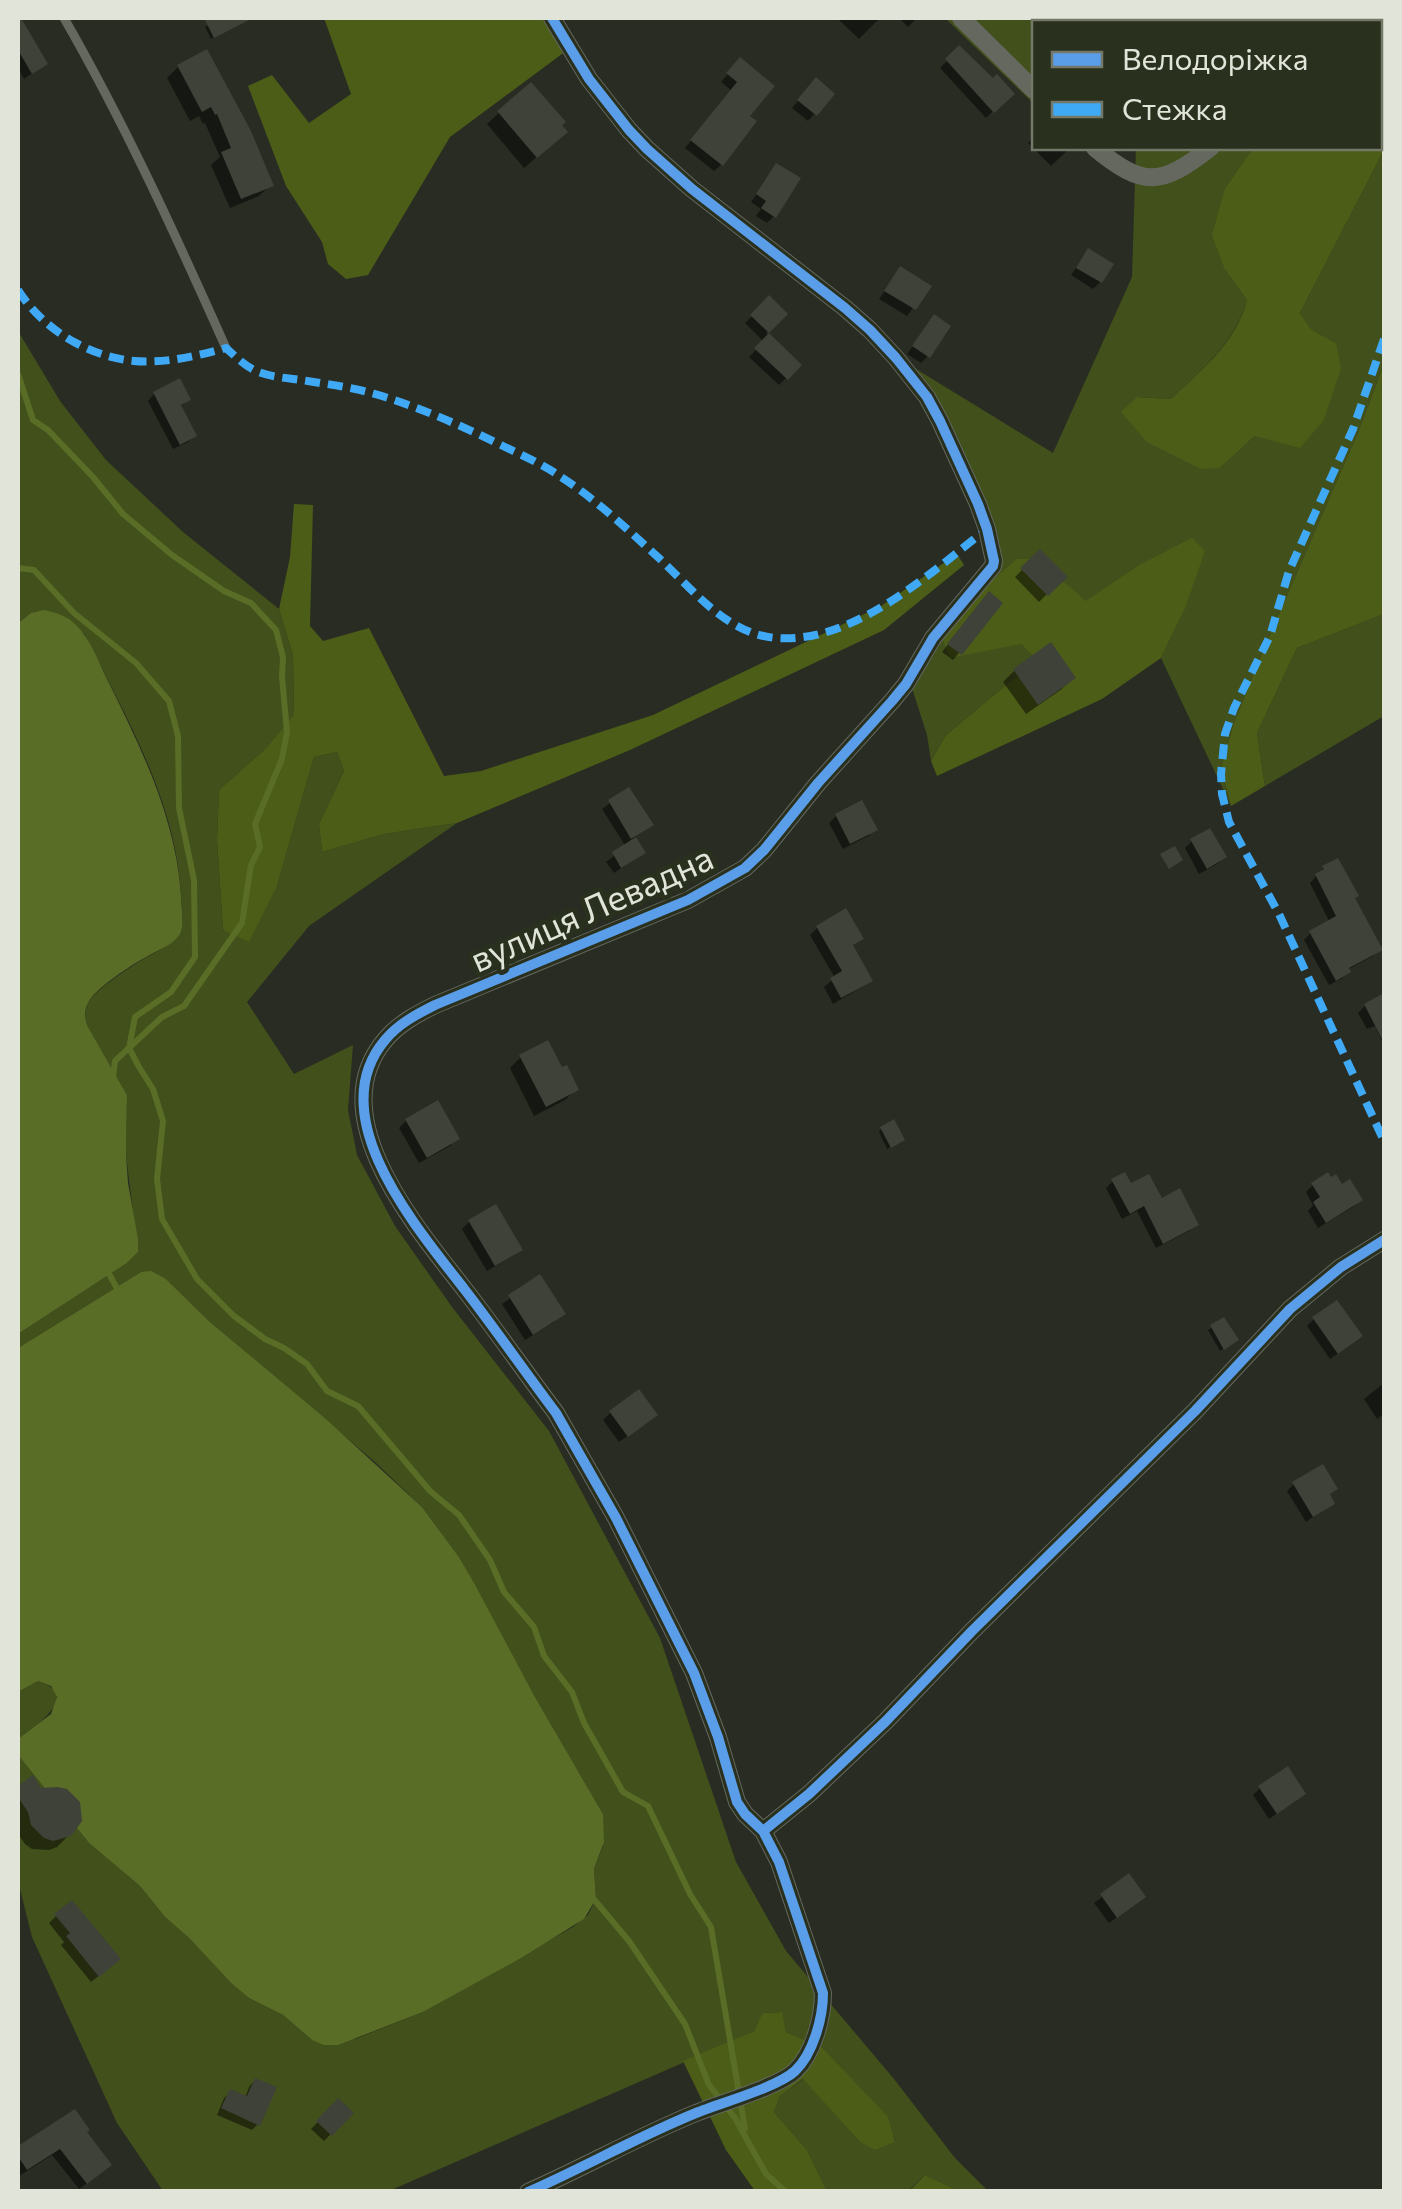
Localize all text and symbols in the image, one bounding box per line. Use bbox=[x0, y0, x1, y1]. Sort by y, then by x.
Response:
legend bbox=[1032, 20, 1382, 150]
text: Велодоріжка bbox=[1122, 39, 1308, 76]
text: Стежка bbox=[1122, 89, 1227, 126]
street label: вулиця Левадна bbox=[463, 834, 719, 980]

